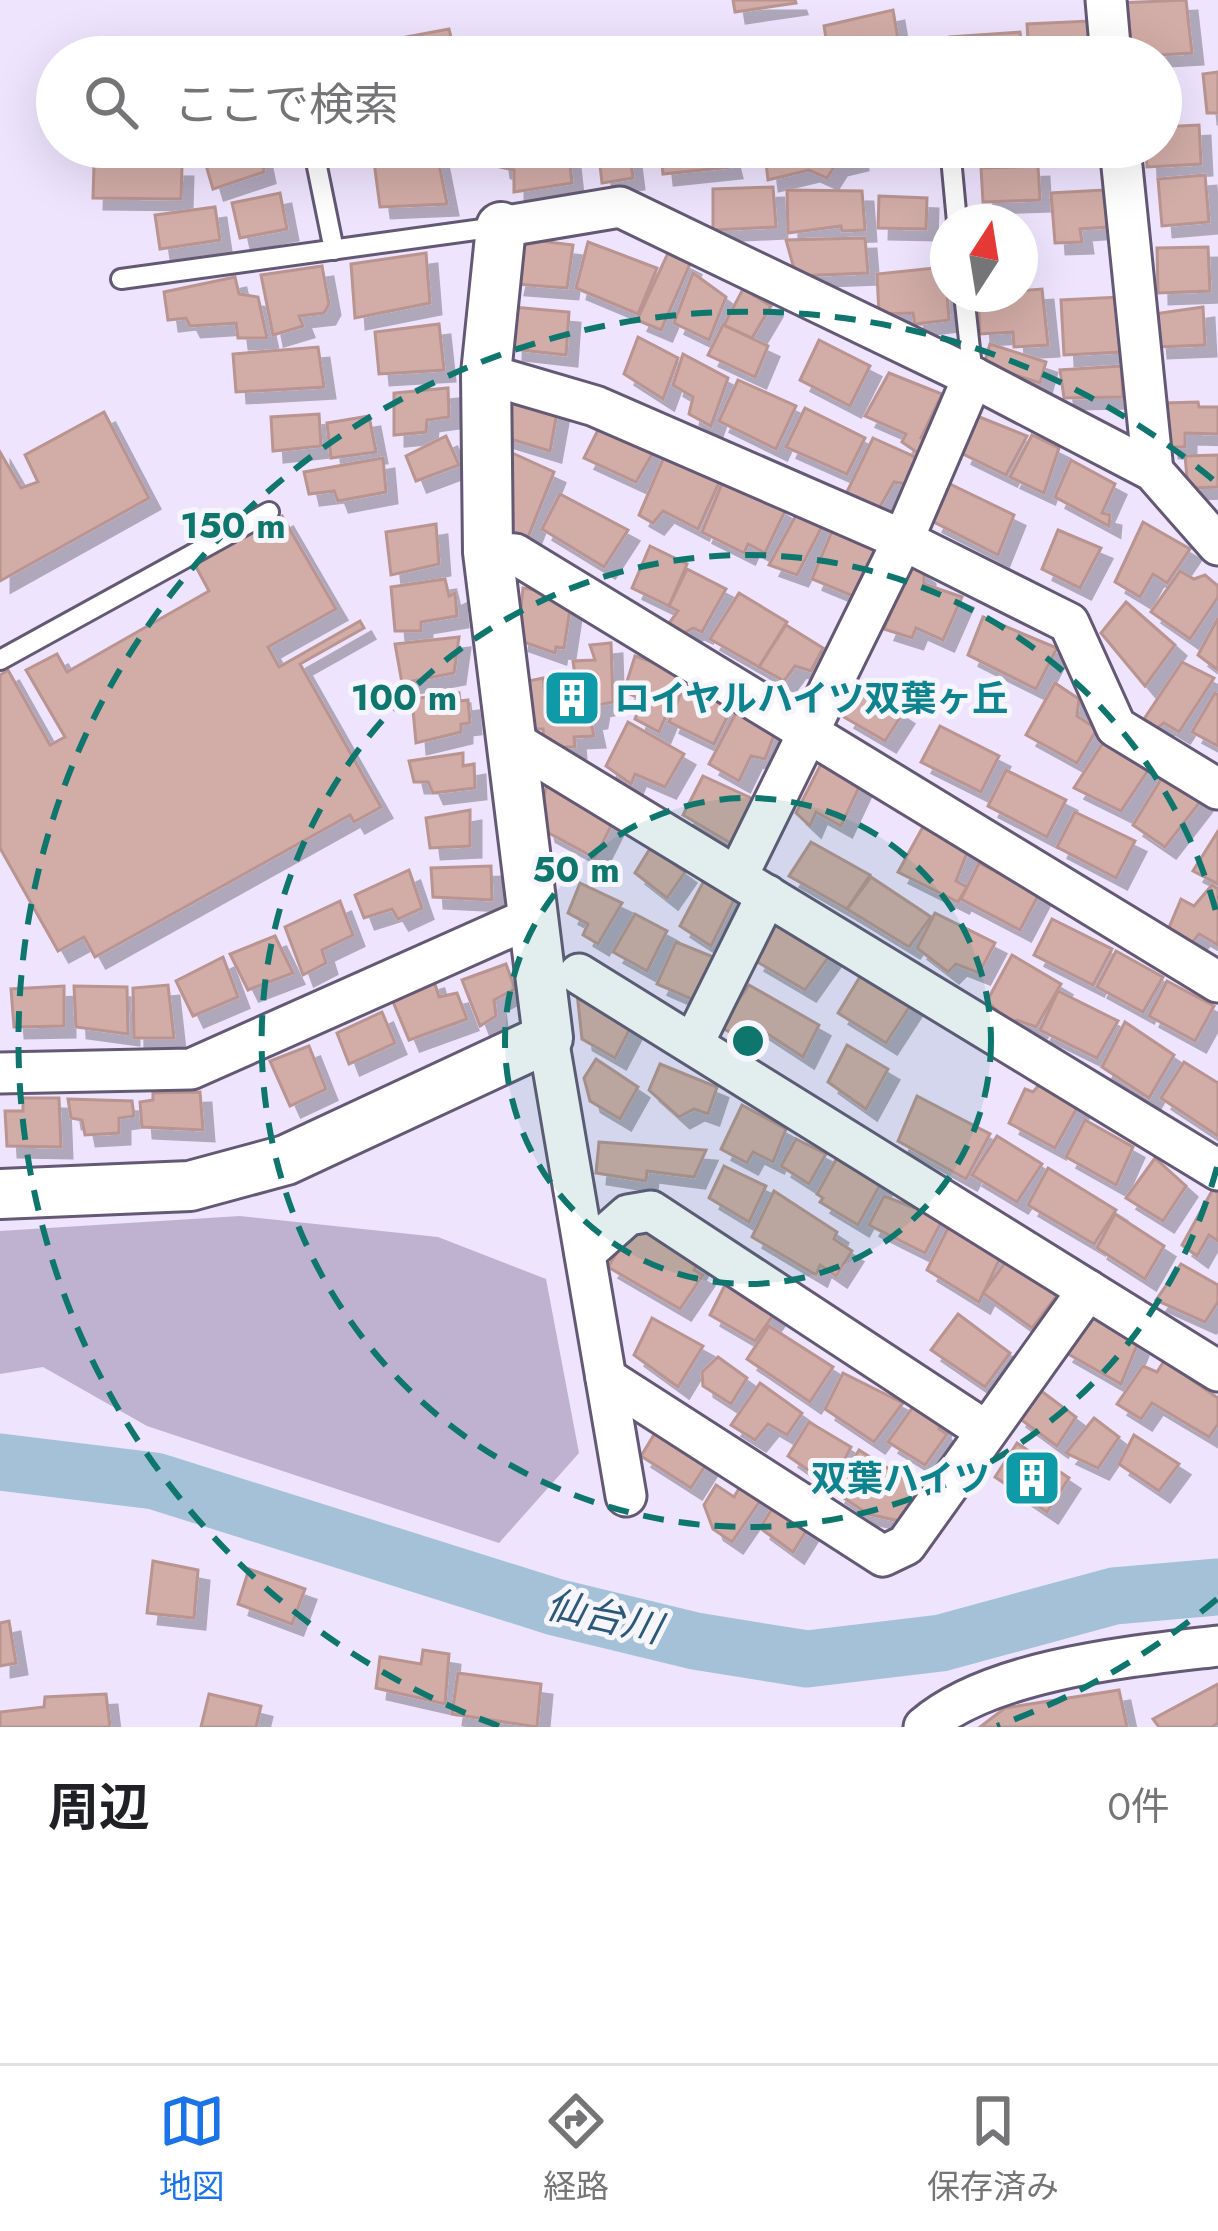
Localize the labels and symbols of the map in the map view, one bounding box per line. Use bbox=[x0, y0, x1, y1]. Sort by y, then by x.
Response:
north arrow bbox=[930, 204, 1038, 312]
text: 150 m bbox=[180, 499, 286, 551]
building icon: ロイヤルハイツ双葉ヶ丘 bbox=[541, 667, 603, 729]
text: 100 m bbox=[351, 671, 457, 723]
place label: ロイヤルハイツ双葉ヶ丘 bbox=[614, 672, 1008, 724]
text: 50 m bbox=[532, 843, 620, 895]
centre of rings bbox=[727, 1020, 769, 1062]
building icon: 双葉ハイツ bbox=[1001, 1447, 1063, 1509]
place label: 双葉ハイツ bbox=[811, 1452, 990, 1504]
water label: 仙台川 bbox=[540, 1576, 671, 1658]

